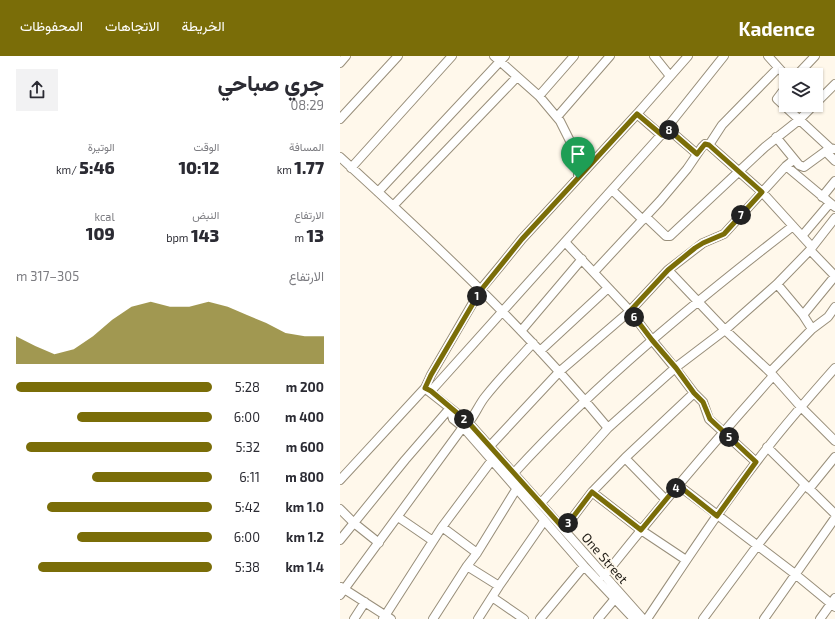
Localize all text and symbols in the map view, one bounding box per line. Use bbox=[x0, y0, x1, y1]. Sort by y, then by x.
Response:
text: المحفوظات bbox=[20, 17, 83, 34]
text: الاتجاهات bbox=[105, 17, 159, 34]
text: الخريطة bbox=[181, 17, 225, 34]
text: Kadence bbox=[738, 17, 815, 40]
map controls bbox=[779, 68, 823, 112]
button: layers bbox=[779, 68, 823, 112]
button: share bbox=[16, 69, 58, 111]
text: جري صباحي bbox=[218, 69, 324, 95]
text: 08:29 bbox=[290, 97, 324, 113]
pin: 8 bbox=[659, 120, 679, 140]
text: 8 bbox=[666, 123, 672, 136]
pin bbox=[561, 137, 595, 178]
text: الوتيرة bbox=[88, 140, 115, 153]
text: الوقت bbox=[193, 140, 219, 153]
text: المسافة bbox=[289, 140, 324, 153]
icon: arrive bbox=[567, 143, 589, 165]
text: 5:46 bbox=[79, 157, 115, 177]
text: 10:12 bbox=[178, 157, 219, 177]
text: 1.77 bbox=[294, 157, 324, 177]
text: /km bbox=[56, 163, 79, 176]
text: km bbox=[277, 163, 294, 176]
pin: 7 bbox=[731, 205, 751, 225]
text: النبض bbox=[192, 208, 219, 221]
text: الارتفاع bbox=[294, 208, 324, 221]
text: 7 bbox=[738, 208, 744, 221]
text: kcal bbox=[95, 210, 115, 223]
text: 109 bbox=[86, 223, 115, 243]
text: 143 bbox=[191, 225, 219, 245]
text: 13 bbox=[307, 225, 324, 245]
text: bpm bbox=[166, 231, 191, 244]
text: m bbox=[294, 231, 307, 244]
text: 305–317 m bbox=[16, 268, 79, 284]
text: الارتفاع bbox=[289, 268, 324, 284]
pin: 1 bbox=[467, 286, 487, 306]
text: 1 bbox=[475, 289, 479, 302]
pin: 6 bbox=[624, 307, 644, 327]
text: 6 bbox=[631, 310, 637, 323]
text: 5:28 bbox=[235, 379, 260, 395]
text: 200 m bbox=[286, 379, 324, 395]
text: 6:00 bbox=[234, 409, 260, 425]
text: 400 m bbox=[285, 409, 324, 425]
pin: 2 bbox=[454, 409, 474, 429]
text: 2 bbox=[461, 412, 467, 425]
pin: 5 bbox=[719, 427, 739, 447]
text: 5 bbox=[726, 430, 732, 443]
text: 5:32 bbox=[235, 439, 260, 455]
text: 600 m bbox=[286, 439, 324, 455]
text: 6:11 bbox=[239, 469, 260, 485]
text: 800 m bbox=[285, 469, 324, 485]
pin: 4 bbox=[666, 478, 686, 498]
text: 4 bbox=[672, 481, 680, 494]
text: 5:42 bbox=[235, 499, 260, 515]
text: 1.0 km bbox=[285, 499, 324, 515]
pin: 3 bbox=[558, 513, 578, 533]
text: 3 bbox=[565, 516, 571, 529]
text: 6:00 bbox=[234, 529, 260, 545]
text: 1.2 km bbox=[286, 529, 324, 545]
street label: One Street bbox=[579, 529, 631, 587]
text: 5:38 bbox=[235, 559, 260, 575]
text: 1.4 km bbox=[285, 559, 324, 575]

